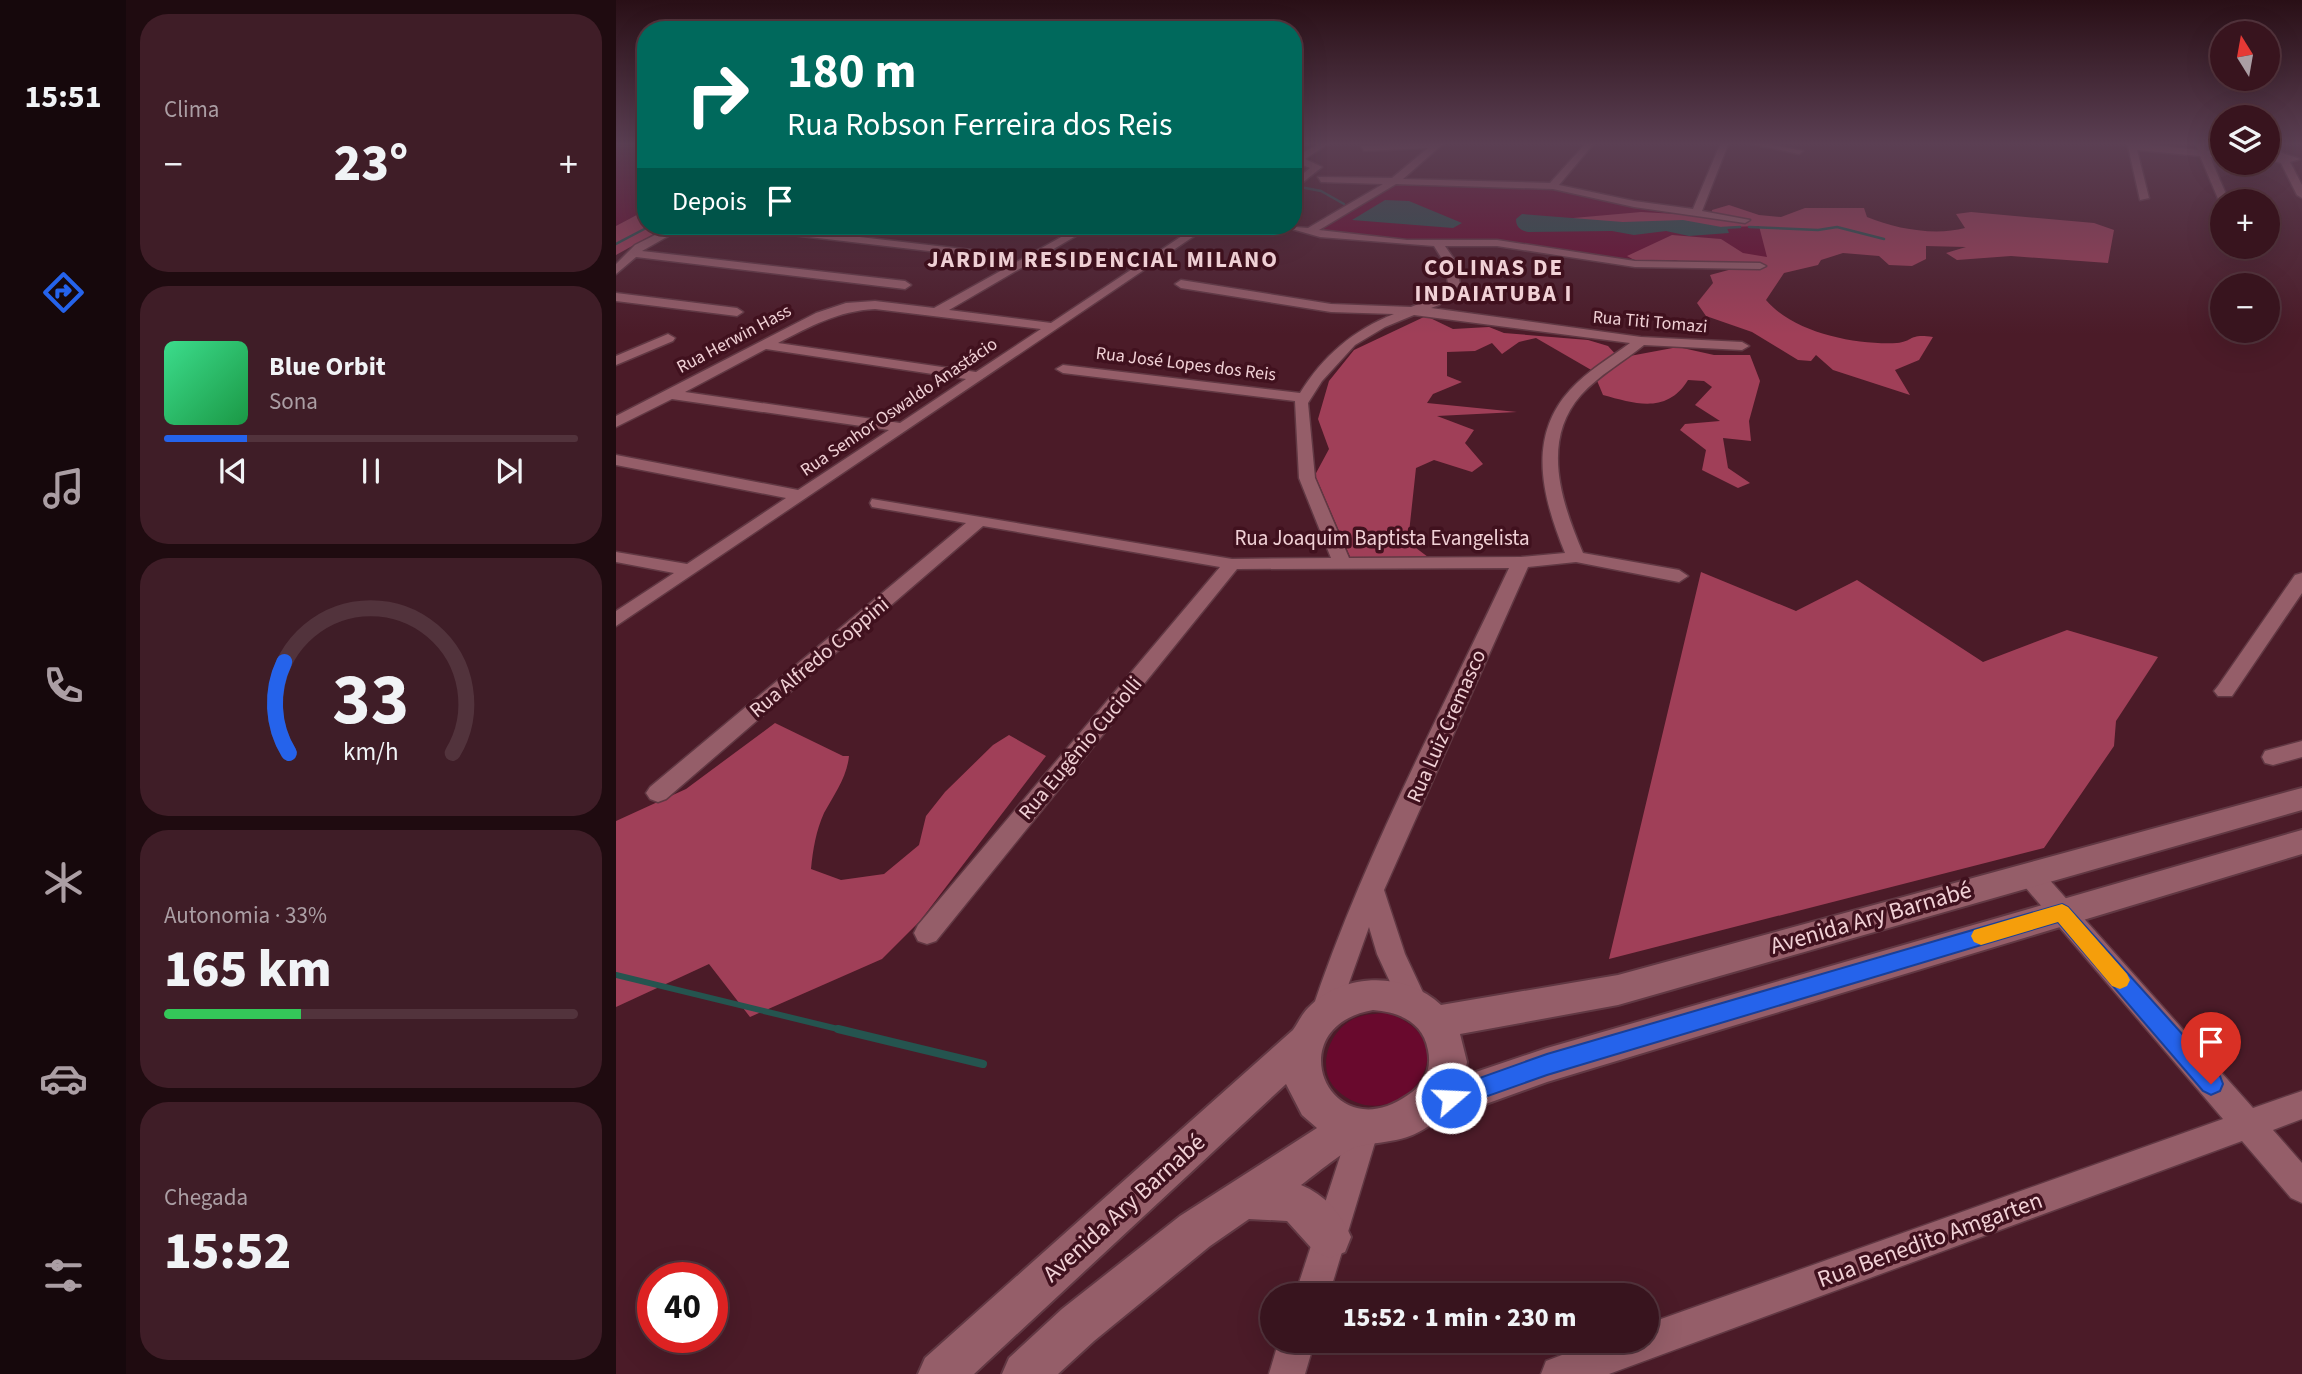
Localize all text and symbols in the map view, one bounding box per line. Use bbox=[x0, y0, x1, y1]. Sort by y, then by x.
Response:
north arrow bbox=[2210, 21, 2280, 91]
map controls bbox=[2210, 21, 2280, 343]
text: 180 m bbox=[787, 37, 916, 107]
icon: right bbox=[672, 49, 763, 140]
text: 15:51 bbox=[24, 74, 102, 120]
text: Clima bbox=[164, 93, 219, 126]
text: Rua Robson Ferreira dos Reis bbox=[787, 102, 1172, 148]
button: layers bbox=[2210, 105, 2280, 175]
text: 23° bbox=[334, 127, 408, 201]
text: − bbox=[164, 138, 183, 192]
text: + bbox=[559, 138, 578, 192]
icon: arrive bbox=[761, 182, 799, 220]
text: Depois bbox=[672, 183, 747, 220]
button: + bbox=[2210, 189, 2280, 259]
district label: JARDIM RESIDENCIAL MILANO bbox=[927, 243, 1279, 276]
district label: COLINAS DE INDAIATUBA I bbox=[1415, 251, 1573, 310]
icon: directions bbox=[39, 268, 88, 317]
button: − bbox=[2210, 273, 2280, 343]
street label: Rua Herwin Hass bbox=[672, 298, 796, 380]
street label: Rua Titi Tomazi bbox=[1592, 305, 1708, 339]
street label: Rua Senhor Oswaldo Anastácio bbox=[796, 332, 1002, 482]
street label: Rua José Lopes dos Reis bbox=[1095, 341, 1277, 387]
text: Blue Orbit bbox=[269, 348, 386, 385]
text: Sona bbox=[269, 385, 318, 418]
icon: previous bbox=[214, 452, 252, 490]
icon: pause bbox=[352, 452, 390, 490]
icon: next bbox=[490, 452, 528, 490]
icon: music bbox=[39, 464, 88, 513]
street label: Rua Joaquim Baptista Evangelista bbox=[1234, 523, 1530, 553]
street label: Rua Alfredo Coppini bbox=[743, 589, 895, 725]
street label: Rua Luiz Cremasco bbox=[1399, 645, 1493, 807]
text: 33 bbox=[333, 648, 409, 752]
icon: phone bbox=[39, 661, 88, 710]
street label: Rua Eugênio Cuciolli bbox=[1011, 670, 1149, 826]
text: km/h bbox=[343, 734, 399, 770]
icon: climate bbox=[39, 858, 88, 907]
street label: Avenida Ary Barnabé bbox=[1766, 873, 1976, 963]
text: Autonomia · 33% bbox=[164, 899, 327, 932]
text: 165 km bbox=[164, 933, 332, 1007]
pin bbox=[2181, 1012, 2241, 1084]
icon: arrive bbox=[2192, 1023, 2230, 1061]
icon: car bbox=[39, 1054, 88, 1103]
position arrow bbox=[1414, 1061, 1488, 1135]
street label: Avenida Ary Barnabé bbox=[1035, 1125, 1213, 1291]
text: Chegada bbox=[164, 1181, 248, 1214]
street label: Rua Benedito Amgarten bbox=[1812, 1183, 2048, 1297]
text: 15:52 bbox=[164, 1215, 291, 1289]
icon: filters bbox=[39, 1251, 88, 1300]
speed limit sign: 40 bbox=[637, 1262, 728, 1353]
text: 15:52 · 1 min · 230 m bbox=[1343, 1299, 1576, 1336]

